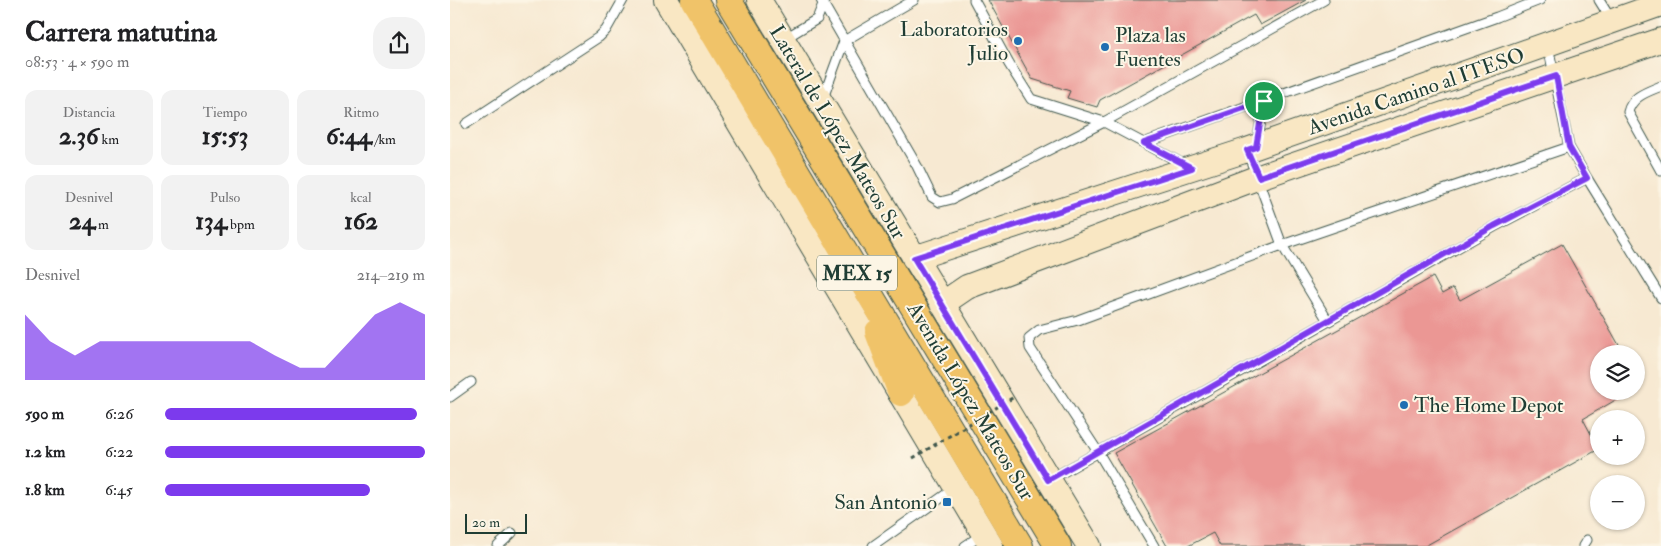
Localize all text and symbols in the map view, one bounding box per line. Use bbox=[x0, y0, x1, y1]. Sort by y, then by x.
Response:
text: Carrera matutina bbox=[25, 15, 216, 50]
place label: Laboratorios Julio bbox=[900, 16, 1008, 67]
button: share bbox=[373, 17, 425, 69]
street label: Lateral de López Mateos Sur bbox=[763, 20, 912, 244]
place label: Plaza las Fuentes bbox=[1115, 22, 1186, 73]
marker: Laboratorios Julio bbox=[1012, 35, 1024, 47]
marker: Plaza las Fuentes bbox=[1099, 41, 1111, 53]
street label: Avenida Camino al ITESO bbox=[1303, 42, 1528, 142]
text: 08:53 · 4 × 590 m bbox=[25, 52, 129, 72]
pin bbox=[1243, 80, 1285, 122]
icon: arrive bbox=[1250, 87, 1278, 115]
text: Distancia bbox=[63, 104, 115, 121]
text: Tiempo bbox=[203, 104, 247, 121]
text: Ritmo bbox=[343, 104, 379, 121]
text: 2.36 bbox=[59, 121, 99, 152]
text: 15:53 bbox=[202, 121, 248, 152]
text: 6:44 bbox=[326, 121, 372, 152]
text: km bbox=[99, 131, 119, 148]
text: /km bbox=[372, 131, 396, 148]
text: Desnivel bbox=[65, 189, 113, 206]
text: Pulso bbox=[210, 189, 240, 206]
text: kcal bbox=[350, 189, 372, 206]
text: 24 bbox=[69, 206, 95, 237]
text: 134 bbox=[195, 206, 227, 237]
text: 162 bbox=[344, 206, 378, 237]
text: m bbox=[95, 216, 109, 233]
text: bpm bbox=[227, 216, 255, 233]
road number: MEX 15 bbox=[817, 256, 897, 290]
text: Desnivel bbox=[25, 265, 80, 285]
text: 214–219 m bbox=[357, 265, 425, 285]
street label: Avenida López Mateos Sur bbox=[900, 297, 1040, 505]
map controls bbox=[1590, 345, 1645, 530]
button: layers bbox=[1590, 345, 1645, 400]
place label: The Home Depot bbox=[1414, 392, 1564, 419]
marker: The Home Depot bbox=[1398, 399, 1410, 411]
text: 590 m bbox=[25, 404, 64, 424]
text: 6:26 bbox=[105, 404, 133, 424]
button: + bbox=[1590, 410, 1645, 465]
text: 1.2 km bbox=[25, 442, 65, 462]
text: 6:22 bbox=[105, 442, 133, 462]
button: − bbox=[1590, 475, 1645, 530]
text: 1.8 km bbox=[25, 480, 65, 500]
text: 6:45 bbox=[105, 480, 133, 500]
place label: San Antonio bbox=[834, 489, 937, 516]
marker: San Antonio bbox=[941, 496, 953, 508]
scale bar bbox=[465, 511, 528, 534]
text: 20 m bbox=[472, 514, 500, 531]

